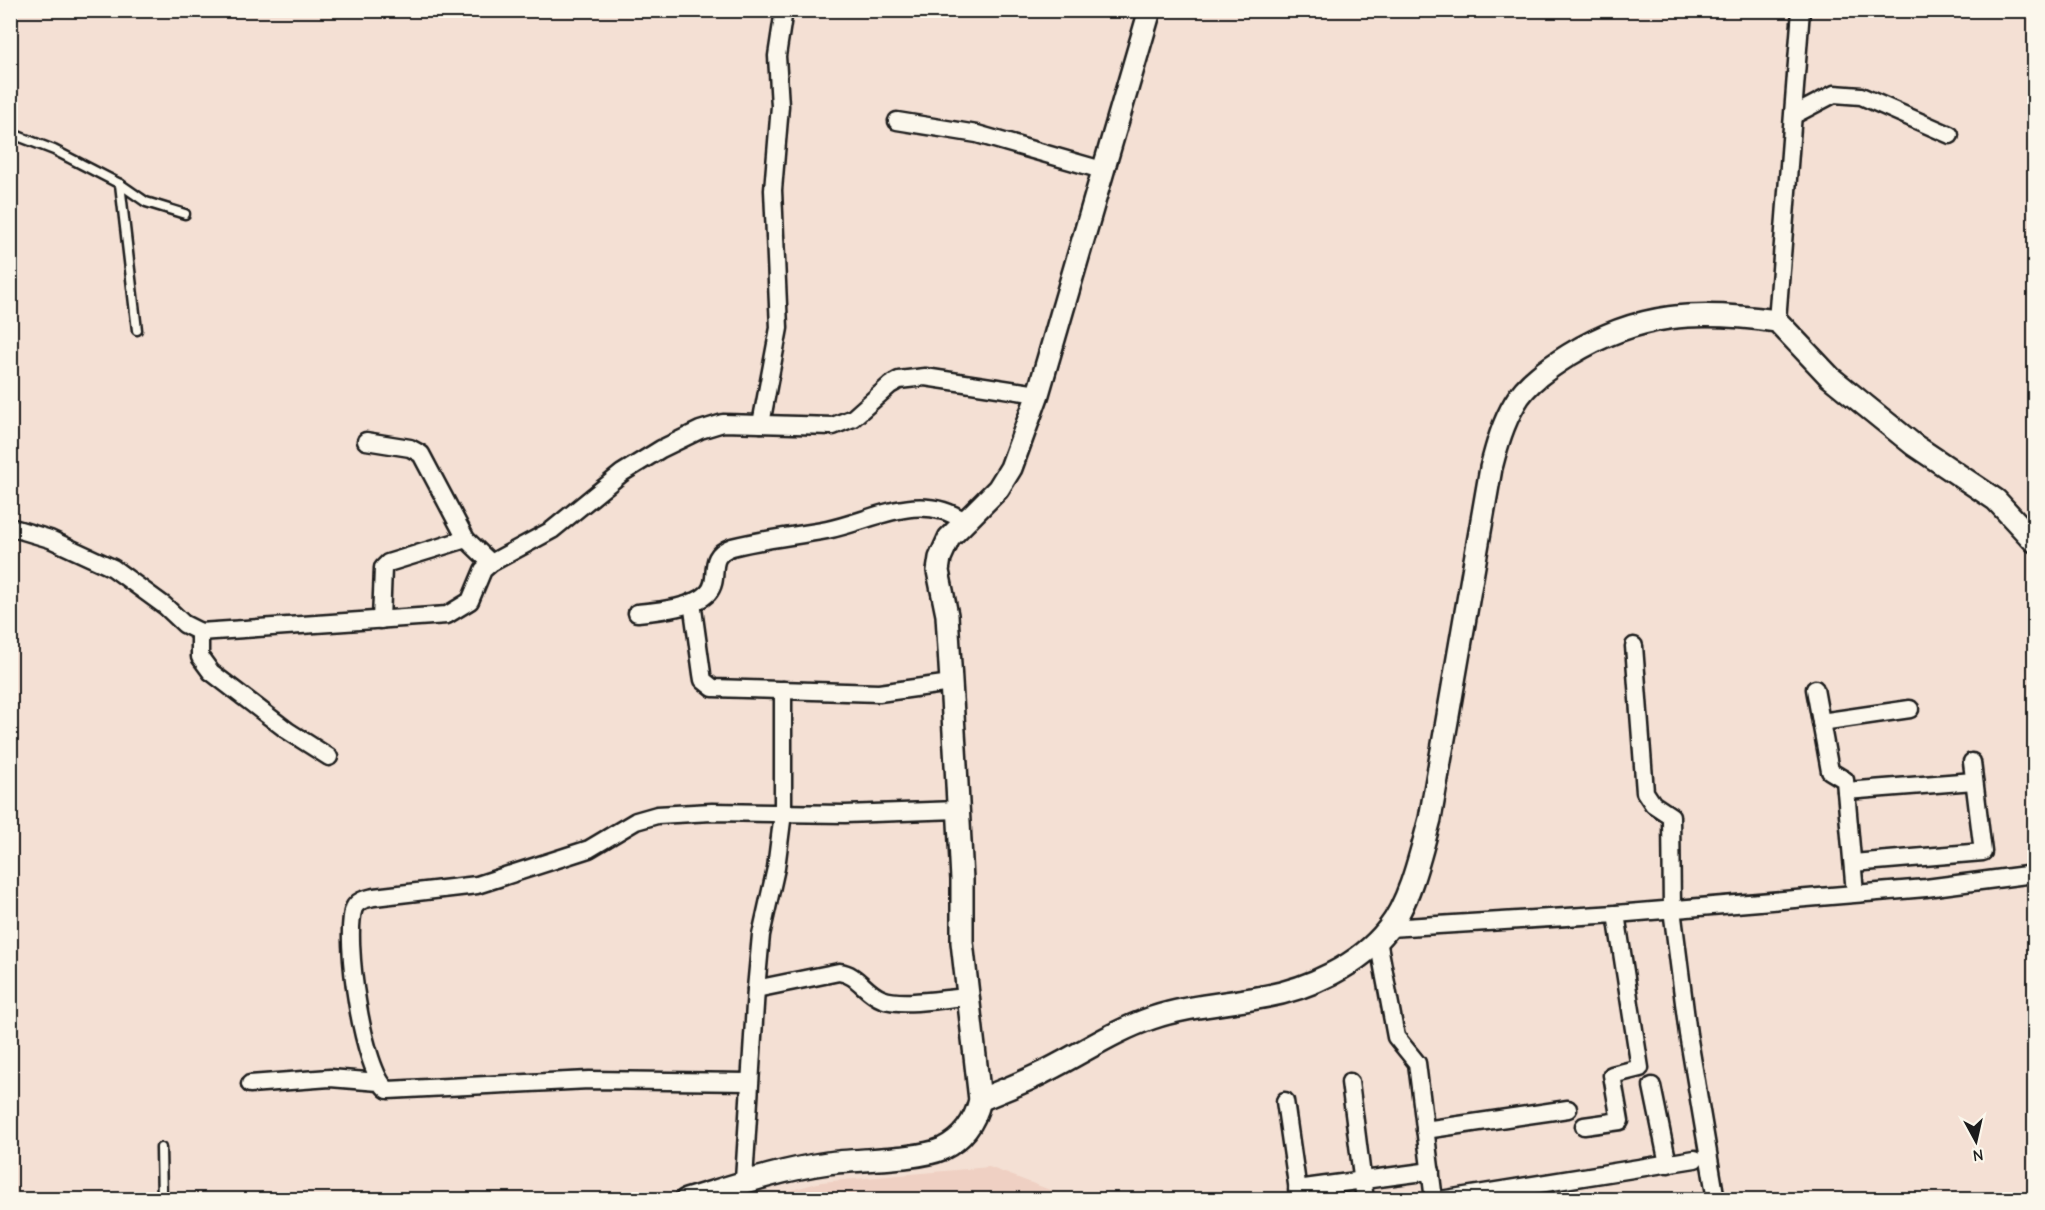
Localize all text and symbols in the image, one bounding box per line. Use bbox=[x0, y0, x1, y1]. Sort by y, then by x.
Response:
north arrow bbox=[1946, 1111, 2006, 1171]
text: N bbox=[1972, 1145, 1984, 1165]

